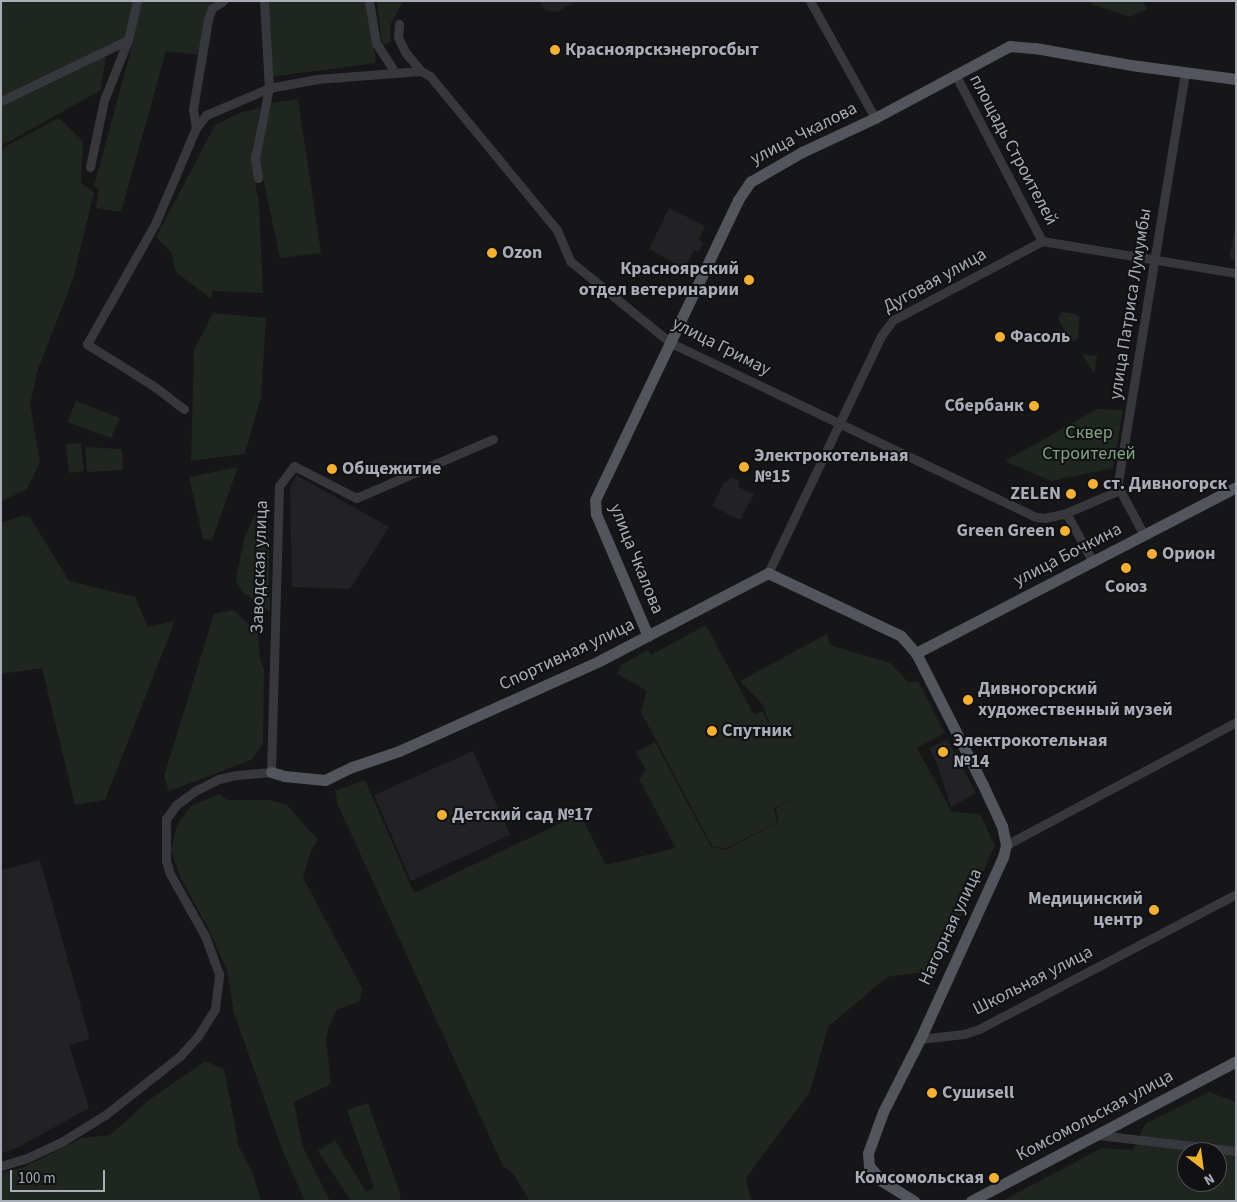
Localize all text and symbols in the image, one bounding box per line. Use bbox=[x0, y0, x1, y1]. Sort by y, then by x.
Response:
place label: Красноярскэнергосбыт bbox=[565, 39, 759, 61]
marker: Красноярскэнергосбыт bbox=[549, 44, 561, 56]
street label: площадь Строителей bbox=[964, 71, 1062, 229]
street label: улица Чкалова bbox=[747, 98, 861, 170]
street label: улица Патриса Лумумбы bbox=[1105, 207, 1157, 401]
place label: Ozon bbox=[502, 242, 542, 264]
street label: Дуговая улица bbox=[880, 244, 990, 318]
marker: Ozon bbox=[486, 247, 498, 259]
place label: Красноярский отдел ветеринарии bbox=[579, 259, 739, 302]
marker: Красноярский отдел ветеринарии bbox=[743, 274, 755, 286]
street label: улица Гримау bbox=[668, 313, 774, 381]
place label: Фасоль bbox=[1010, 326, 1070, 348]
marker: Фасоль bbox=[994, 331, 1006, 343]
place label: Сбербанк bbox=[944, 395, 1024, 417]
marker: Сбербанк bbox=[1028, 400, 1040, 412]
park label: Сквер Строителей bbox=[1042, 423, 1136, 466]
place label: Электрокотельная №15 bbox=[754, 446, 908, 488]
place label: Общежитие bbox=[342, 458, 441, 480]
marker: Электрокотельная №15 bbox=[738, 461, 750, 473]
marker: Общежитие bbox=[326, 463, 338, 475]
place label: ст. Дивногорск bbox=[1103, 473, 1227, 495]
marker: ст. Дивногорск bbox=[1087, 478, 1099, 490]
place label: ZELEN bbox=[1010, 483, 1061, 505]
marker: ZELEN bbox=[1065, 488, 1077, 500]
street label: Заводская улица bbox=[247, 500, 273, 634]
street label: улица Чкалова bbox=[604, 501, 668, 617]
street label: улица Бочкина bbox=[1010, 518, 1126, 592]
place label: Green Green bbox=[957, 520, 1055, 542]
marker: Green Green bbox=[1059, 525, 1071, 537]
place label: Орион bbox=[1162, 543, 1216, 565]
marker: Орион bbox=[1146, 548, 1158, 560]
marker: Союз bbox=[1120, 562, 1132, 574]
place label: Союз bbox=[1105, 576, 1147, 598]
street label: Спортивная улица bbox=[496, 614, 638, 696]
place label: Дивногорский художественный музей bbox=[978, 679, 1173, 722]
marker: Дивногорский художественный музей bbox=[962, 694, 974, 706]
place label: Спутник bbox=[722, 720, 792, 742]
marker: Спутник bbox=[706, 725, 718, 737]
place label: Электрокотельная №14 bbox=[953, 731, 1107, 774]
marker: Электрокотельная №14 bbox=[937, 746, 949, 758]
place label: Детский сад №17 bbox=[452, 804, 593, 826]
marker: Детский сад №17 bbox=[436, 809, 448, 821]
street label: Нагорная улица bbox=[914, 865, 988, 989]
place label: Медицинский центр bbox=[1028, 889, 1143, 932]
marker: Медицинский центр bbox=[1147, 903, 1161, 917]
street label: Школьная улица bbox=[969, 941, 1097, 1021]
street label: Комсомольская улица bbox=[1013, 1065, 1177, 1167]
place label: Сушиsell bbox=[942, 1082, 1014, 1104]
marker: Сушиsell bbox=[926, 1087, 938, 1099]
north arrow bbox=[1177, 1142, 1227, 1192]
scale bar bbox=[12, 1160, 108, 1192]
place label: Комсомольская bbox=[855, 1167, 984, 1189]
text: 100 m bbox=[18, 1168, 56, 1189]
text: N bbox=[1200, 1168, 1218, 1190]
marker: Комсомольская bbox=[988, 1172, 1000, 1184]

